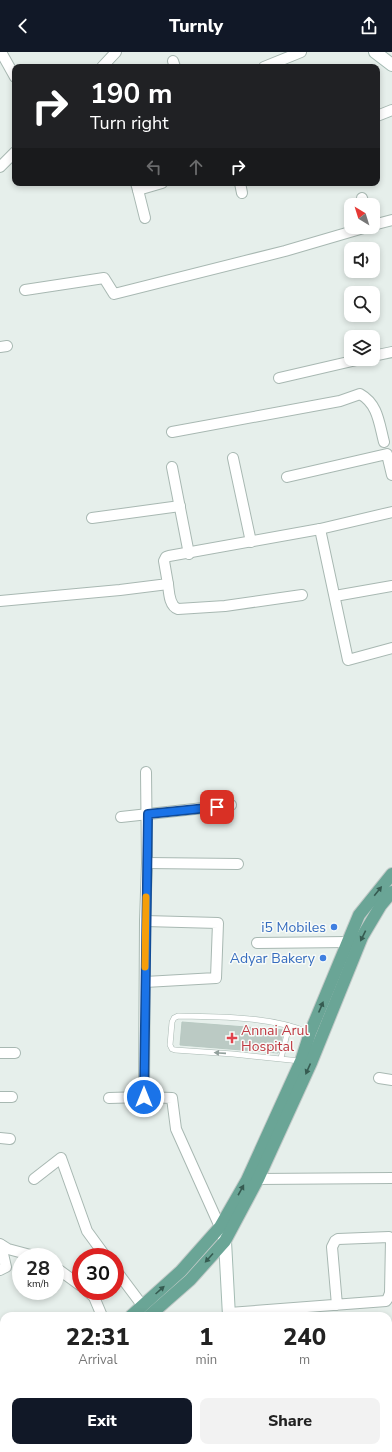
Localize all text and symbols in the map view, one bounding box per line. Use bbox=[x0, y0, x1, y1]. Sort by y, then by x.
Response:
text: Turnly bbox=[169, 14, 223, 38]
icon: back bbox=[12, 15, 34, 37]
icon: share bbox=[358, 15, 380, 37]
text: 190 m bbox=[90, 75, 173, 113]
icon: right bbox=[24, 80, 76, 132]
text: Turn right bbox=[90, 111, 169, 135]
icon: left bbox=[143, 156, 165, 178]
icon: ahead bbox=[185, 156, 207, 178]
icon: right bbox=[227, 156, 249, 178]
north arrow bbox=[344, 198, 380, 234]
map controls bbox=[344, 198, 380, 366]
button: sound bbox=[344, 242, 380, 278]
button: search bbox=[344, 286, 380, 322]
button: layers bbox=[344, 330, 380, 366]
pin bbox=[200, 790, 234, 824]
icon: arrive bbox=[206, 796, 228, 818]
one-way arrow bbox=[374, 886, 383, 896]
place label: i5 Mobiles bbox=[261, 918, 326, 937]
marker: i5 Mobiles bbox=[329, 922, 339, 932]
one-way arrow bbox=[360, 930, 366, 942]
place label: Adyar Bakery bbox=[230, 949, 316, 968]
marker: Adyar Bakery bbox=[318, 953, 328, 963]
one-way arrow bbox=[318, 1000, 324, 1012]
place label: Annai Arul Hospital bbox=[241, 1021, 309, 1056]
marker: Annai Arul Hospital bbox=[226, 1032, 238, 1044]
one-way arrow bbox=[214, 1050, 227, 1057]
one-way arrow bbox=[305, 1064, 311, 1076]
position arrow bbox=[123, 1076, 165, 1118]
one-way arrow bbox=[238, 1184, 245, 1196]
speed limit sign: 30 bbox=[72, 1248, 124, 1300]
one-way arrow bbox=[205, 1253, 214, 1263]
text: 28 bbox=[26, 1255, 50, 1282]
text: km/h bbox=[27, 1277, 49, 1291]
one-way arrow bbox=[154, 1285, 165, 1294]
text: 22:31 bbox=[66, 1321, 130, 1353]
text: 1 bbox=[199, 1321, 214, 1353]
text: 240 bbox=[283, 1321, 326, 1353]
text: Arrival bbox=[78, 1351, 117, 1369]
text: min bbox=[196, 1351, 217, 1369]
text: m bbox=[299, 1351, 310, 1369]
button: Exit bbox=[12, 1398, 192, 1444]
button: Share bbox=[200, 1398, 380, 1444]

